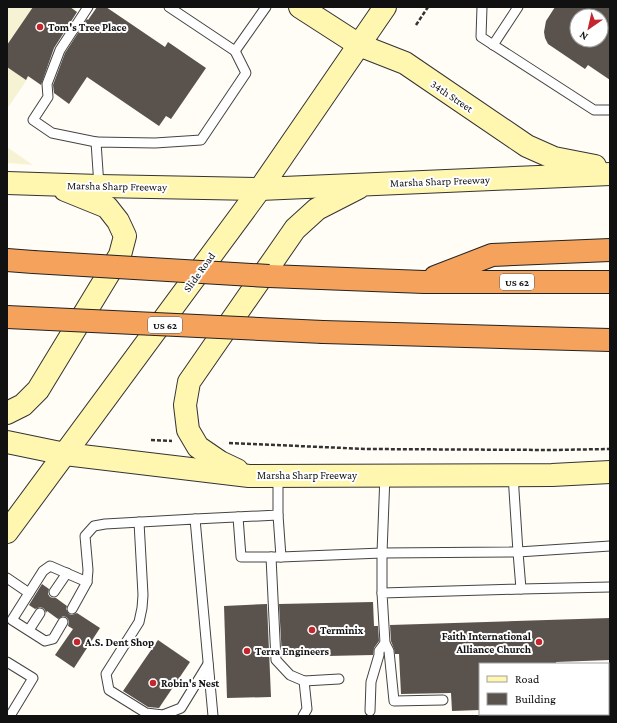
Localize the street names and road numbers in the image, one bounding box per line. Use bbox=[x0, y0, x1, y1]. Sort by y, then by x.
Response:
street label: 34th Street bbox=[429, 78, 476, 115]
street label: Marsha Sharp Freeway bbox=[390, 173, 491, 190]
street label: Marsha Sharp Freeway bbox=[67, 179, 168, 194]
street label: Slide Road bbox=[181, 250, 217, 294]
road number: US 62 bbox=[500, 274, 534, 290]
road number: US 62 bbox=[148, 317, 182, 333]
street label: Marsha Sharp Freeway bbox=[257, 469, 358, 482]

